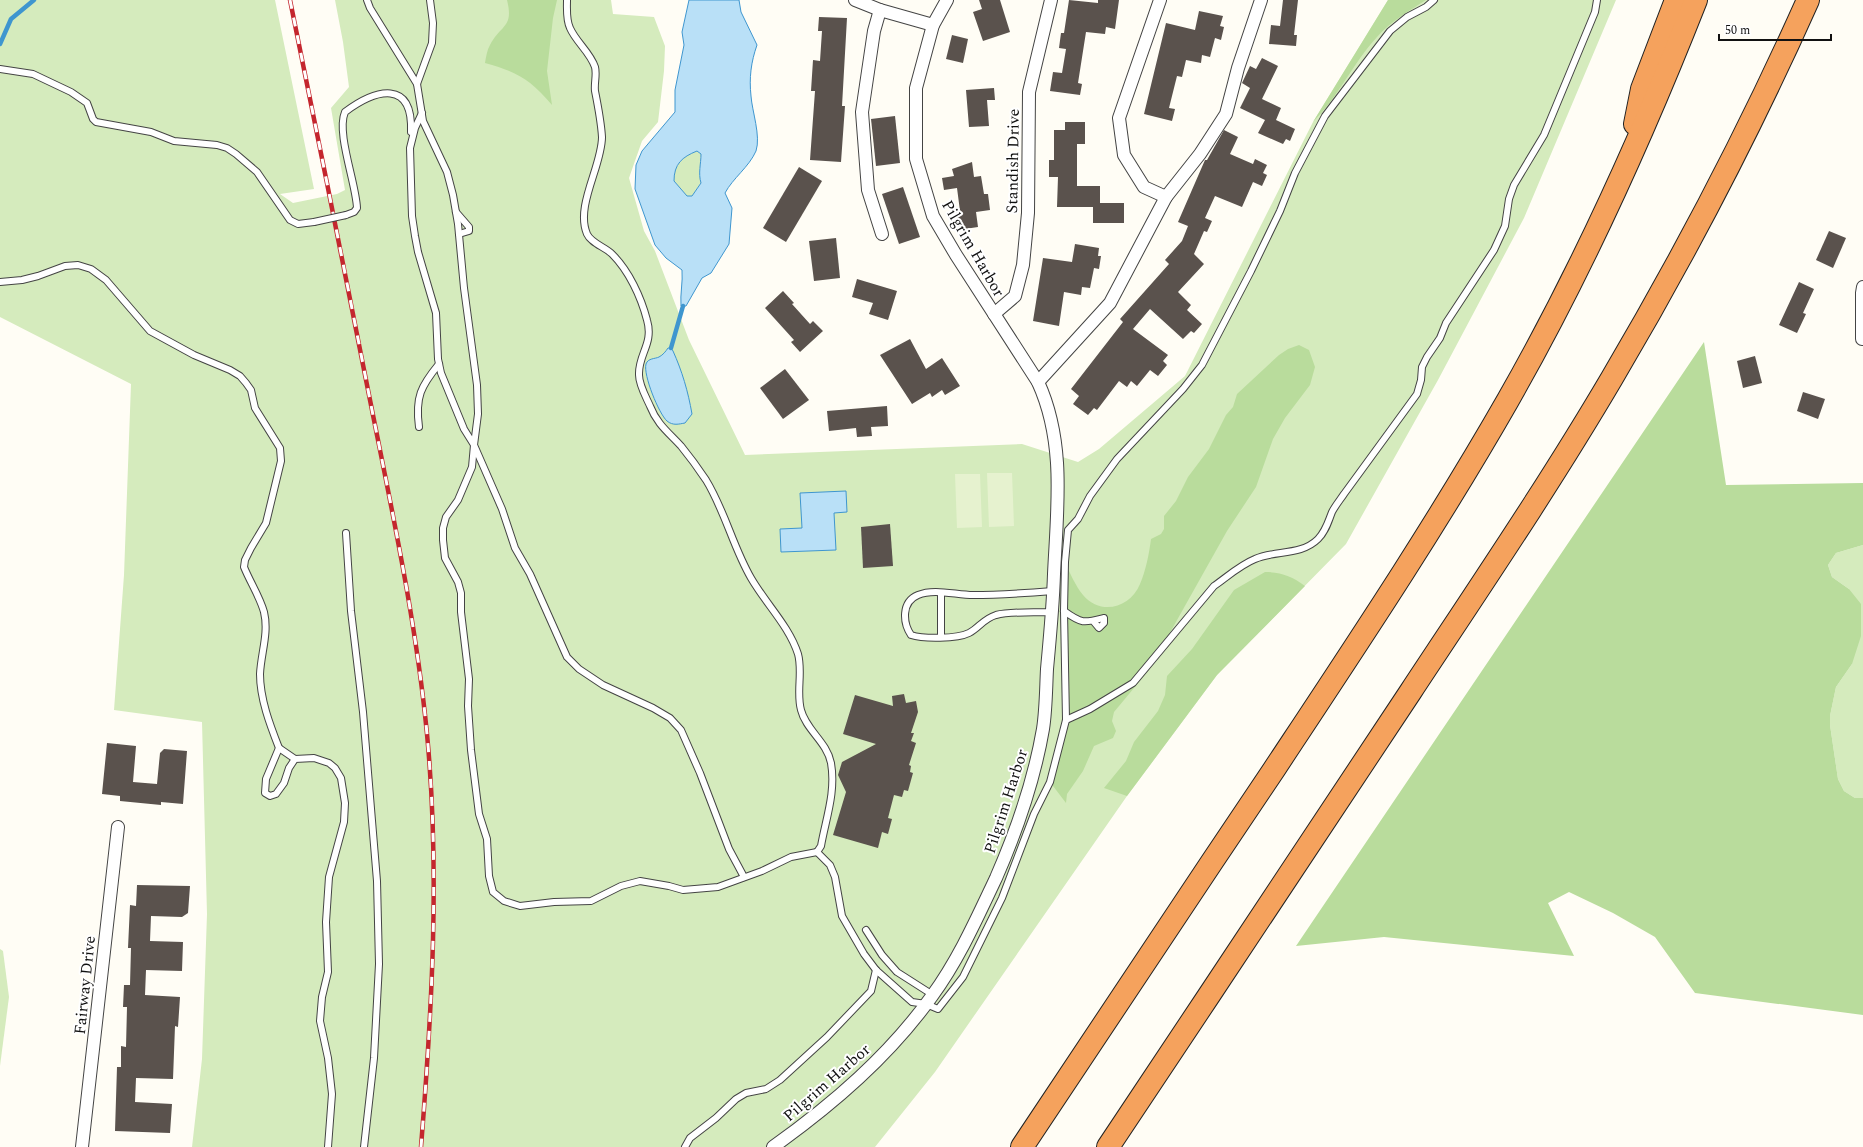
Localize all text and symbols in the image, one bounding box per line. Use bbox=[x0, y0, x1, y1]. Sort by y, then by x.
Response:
scale bar bbox=[1719, 16, 1831, 42]
text: 50 m bbox=[1725, 21, 1750, 40]
street label: Standish Drive bbox=[1000, 108, 1026, 214]
street label: Pilgrim Harbor bbox=[936, 195, 1011, 302]
street label: Pilgrim Harbor bbox=[978, 746, 1034, 857]
street label: Fairway Drive bbox=[68, 934, 102, 1036]
street label: Pilgrim Harbor bbox=[778, 1038, 876, 1127]

